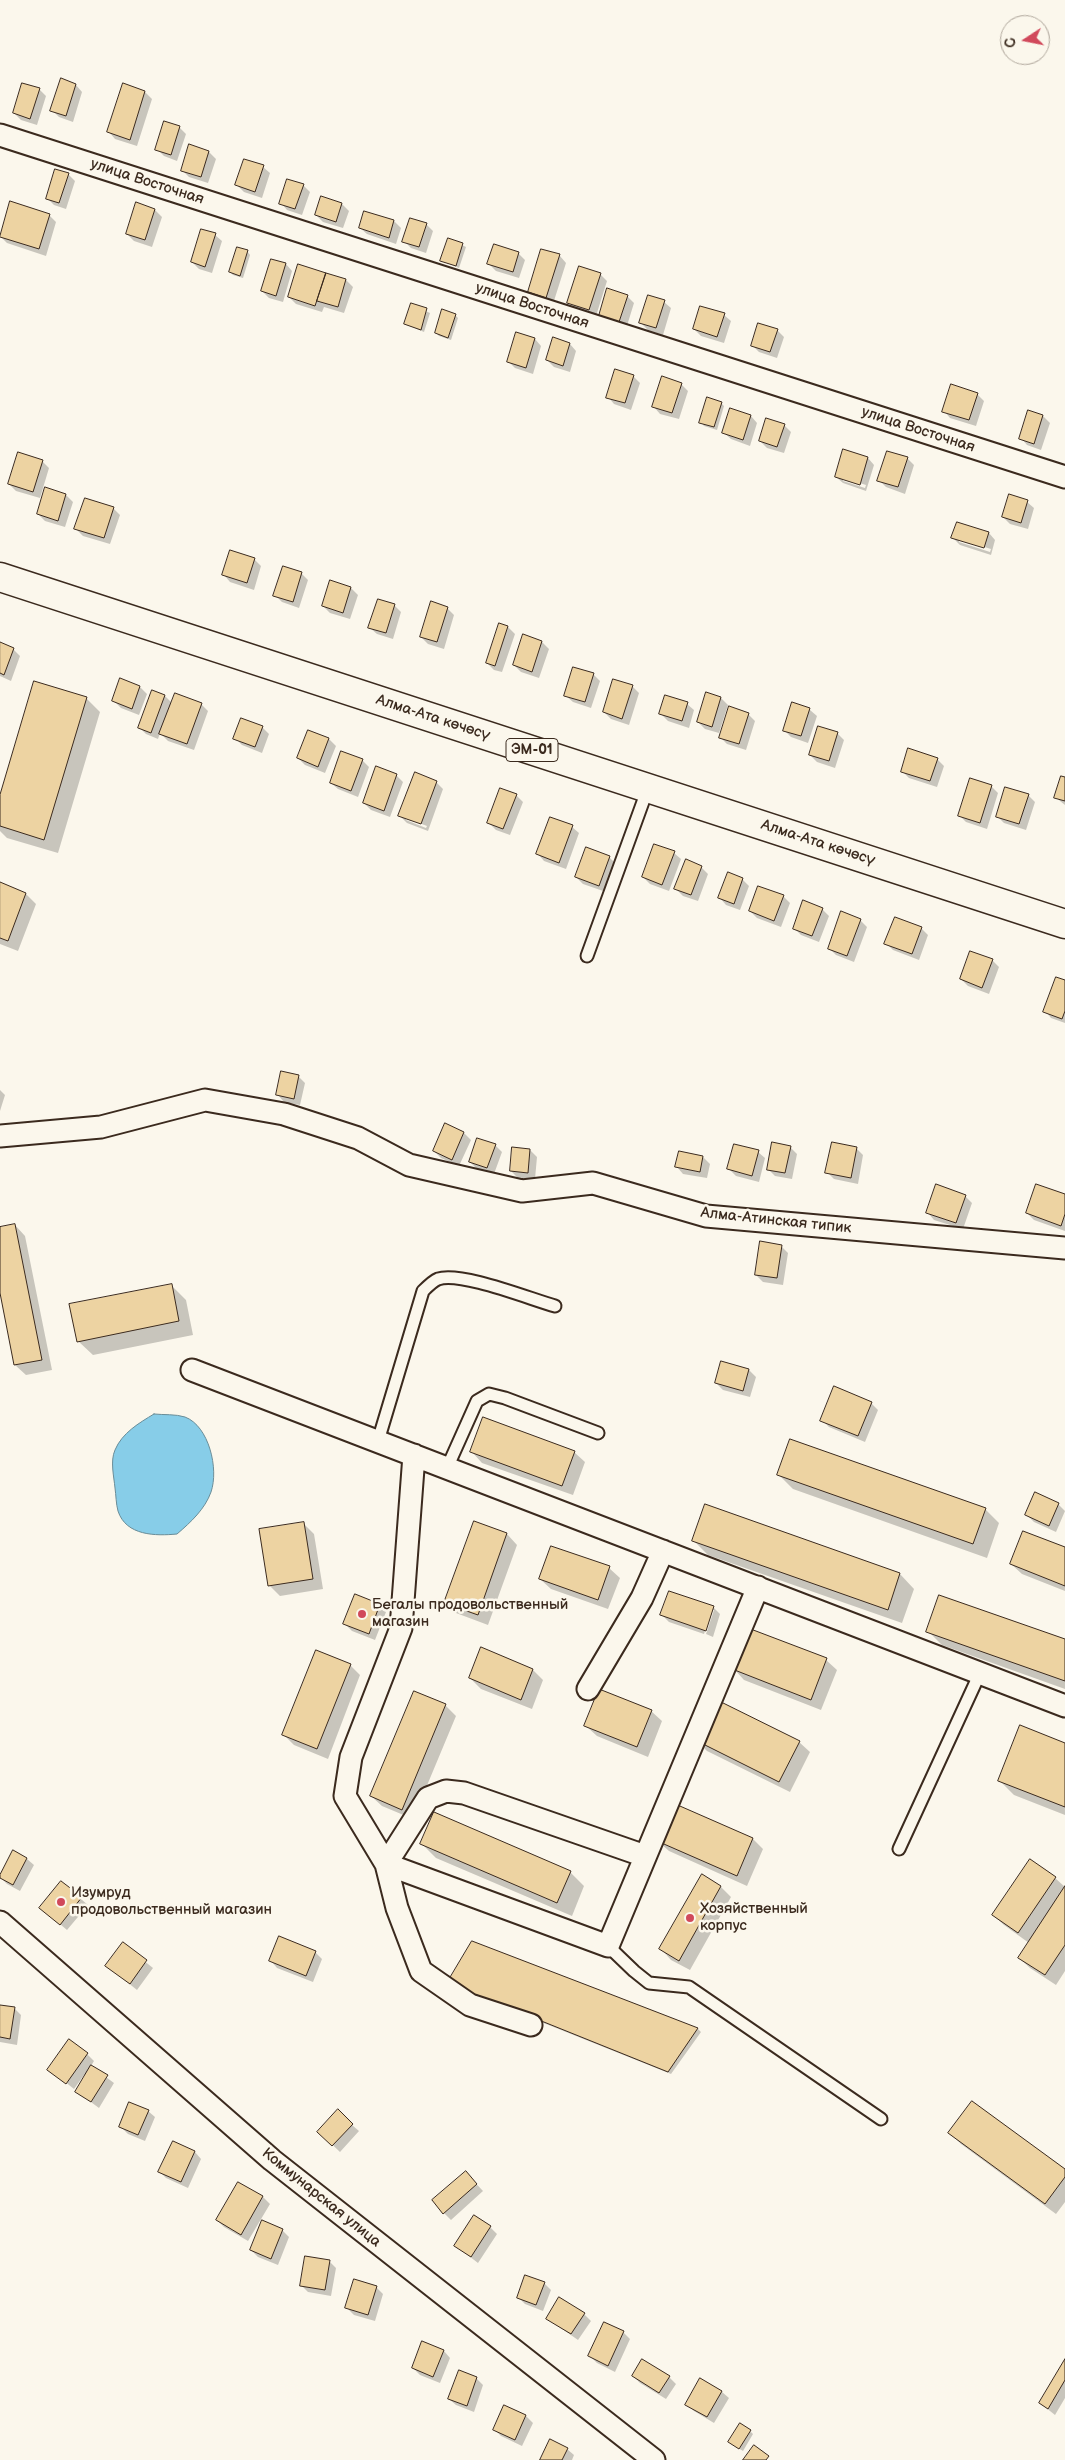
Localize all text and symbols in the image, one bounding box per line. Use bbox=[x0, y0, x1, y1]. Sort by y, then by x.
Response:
north arrow bbox=[1000, 15, 1050, 65]
text: С bbox=[1001, 36, 1020, 49]
street label: улица Восточная bbox=[88, 155, 206, 209]
street label: улица Восточная bbox=[473, 279, 591, 333]
street label: улица Восточная bbox=[859, 403, 977, 457]
street label: Алма-Ата көчөсү bbox=[374, 691, 492, 745]
road number: ЭМ-01 bbox=[506, 738, 558, 762]
street label: Алма-Ата көчөсү bbox=[759, 816, 877, 870]
street label: Алма-Атинская типик bbox=[700, 1204, 852, 1238]
place label: Бегалы продовольственный магазин bbox=[372, 1596, 568, 1631]
marker: Бегалы продовольственный магазин bbox=[356, 1608, 368, 1620]
place label: Изумруд продовольственный магазин bbox=[71, 1884, 272, 1919]
marker: Изумруд продовольственный магазин bbox=[55, 1896, 67, 1908]
place label: Хозяйственный корпус bbox=[700, 1900, 808, 1935]
marker: Хозяйственный корпус bbox=[684, 1912, 696, 1924]
street label: Коммунарская улица bbox=[258, 2144, 384, 2252]

